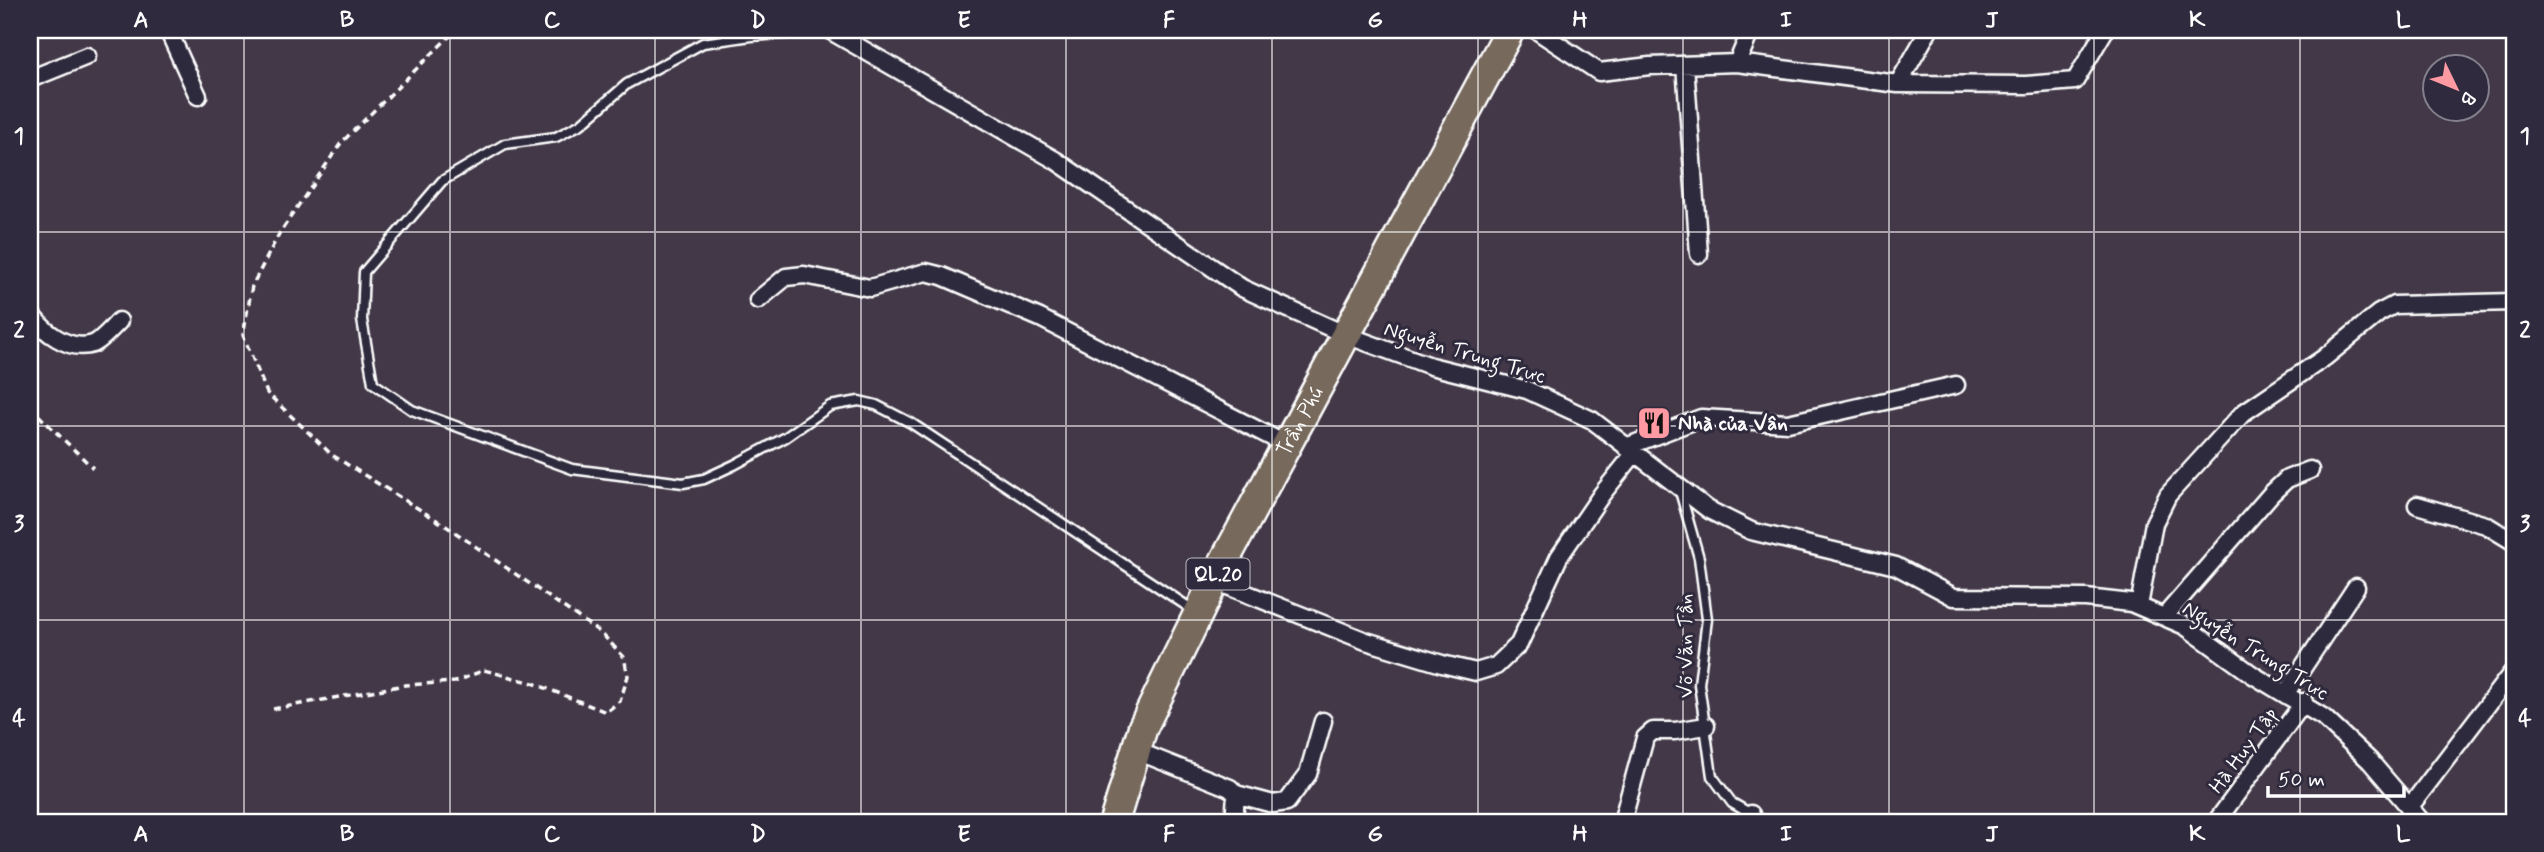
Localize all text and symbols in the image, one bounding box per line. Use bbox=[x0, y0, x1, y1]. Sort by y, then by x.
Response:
text: A bbox=[133, 6, 149, 36]
text: B bbox=[340, 6, 355, 36]
text: C bbox=[544, 6, 561, 36]
text: D bbox=[750, 6, 766, 36]
text: E bbox=[957, 6, 971, 36]
text: F bbox=[1163, 6, 1175, 36]
text: G bbox=[1367, 6, 1383, 36]
text: H bbox=[1572, 6, 1588, 36]
text: I bbox=[1780, 6, 1792, 36]
text: J bbox=[1985, 6, 1999, 36]
text: K bbox=[2189, 6, 2206, 36]
text: L bbox=[2396, 6, 2411, 36]
north arrow bbox=[2422, 52, 2492, 122]
text: B bbox=[2454, 86, 2481, 111]
text: 1 bbox=[14, 122, 24, 152]
text: 1 bbox=[2520, 122, 2530, 152]
street label: Nguyễn Trung Trực bbox=[1380, 315, 1549, 393]
text: 2 bbox=[13, 316, 25, 346]
text: 2 bbox=[2519, 316, 2531, 346]
street label: Trần Phú bbox=[1270, 382, 1331, 461]
restaurant icon: Nhà của Vân bbox=[1635, 404, 1673, 442]
place label: Nhà của Vân bbox=[1678, 410, 1788, 438]
text: 3 bbox=[14, 510, 25, 540]
text: 3 bbox=[2520, 510, 2531, 540]
road number: QL.20 bbox=[1186, 558, 1250, 590]
street label: Võ Văn Tần bbox=[1672, 594, 1700, 698]
street label: Nguyễn Trung Trực bbox=[2176, 594, 2334, 709]
street label: Hà Huy Tập bbox=[2203, 702, 2285, 800]
text: 4 bbox=[12, 704, 26, 734]
text: 4 bbox=[2518, 704, 2532, 734]
scale bar bbox=[2268, 754, 2404, 798]
text: 50 m bbox=[2278, 766, 2325, 794]
text: A bbox=[133, 820, 149, 850]
text: B bbox=[340, 820, 355, 850]
text: C bbox=[544, 820, 561, 850]
text: D bbox=[750, 820, 766, 850]
text: E bbox=[957, 820, 971, 850]
text: F bbox=[1163, 820, 1175, 850]
text: G bbox=[1367, 820, 1383, 850]
text: H bbox=[1572, 820, 1588, 850]
text: I bbox=[1780, 820, 1792, 850]
text: J bbox=[1985, 820, 1999, 850]
text: K bbox=[2189, 820, 2206, 850]
text: L bbox=[2396, 820, 2411, 850]

